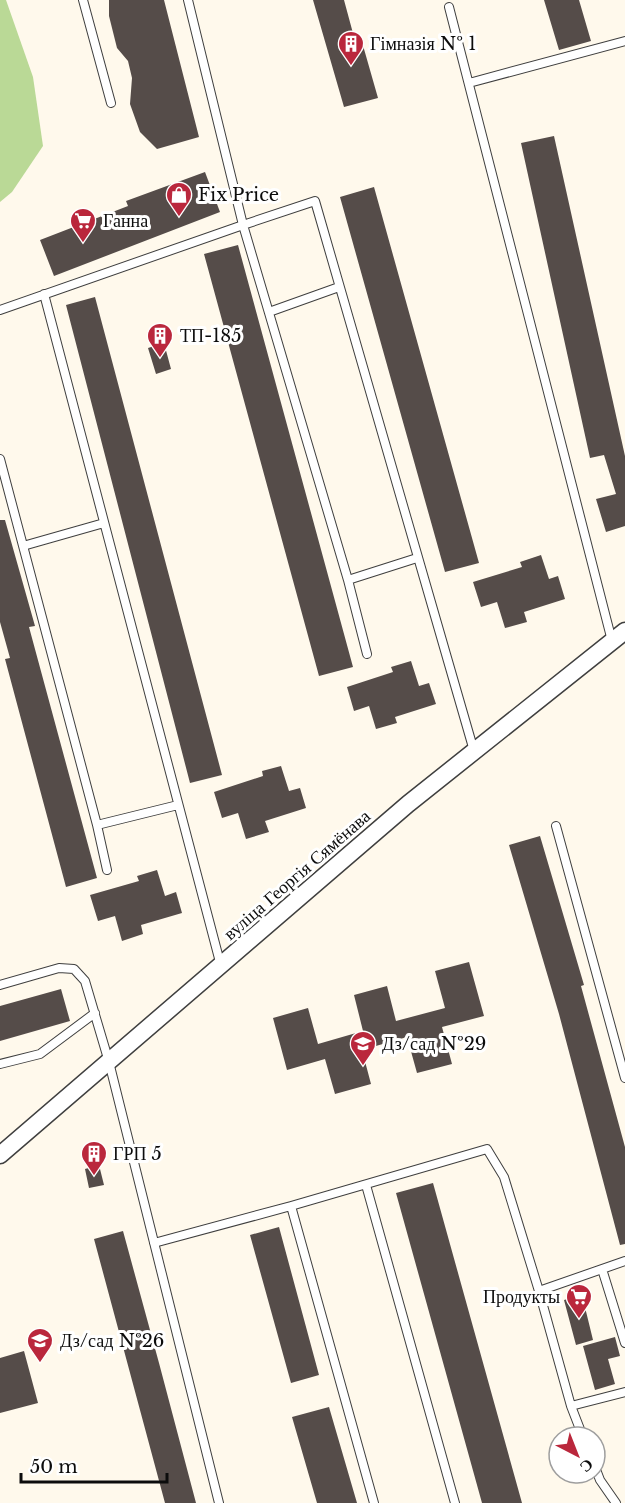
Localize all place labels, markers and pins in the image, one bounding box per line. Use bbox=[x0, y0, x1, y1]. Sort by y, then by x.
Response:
building icon: Гімназія № 1 bbox=[336, 29, 366, 67]
place label: Гімназія № 1 bbox=[370, 33, 476, 55]
shop icon: Fix Price bbox=[164, 180, 194, 218]
place label: Fix Price bbox=[198, 184, 279, 206]
supermarket icon: Ганна bbox=[68, 206, 98, 244]
place label: Ганна bbox=[103, 210, 148, 232]
building icon: ТП-185 bbox=[145, 321, 175, 359]
place label: ТП-185 bbox=[180, 325, 242, 347]
school or university icon: Дз/сад №29 bbox=[348, 1029, 378, 1067]
place label: Дз/сад №29 bbox=[382, 1033, 486, 1055]
building icon: ГРП 5 bbox=[79, 1139, 109, 1177]
place label: ГРП 5 bbox=[113, 1143, 162, 1165]
supermarket icon: Продукты bbox=[564, 1282, 594, 1320]
place label: Продукты bbox=[483, 1286, 560, 1308]
school or university icon: Дз/сад №26 bbox=[25, 1326, 55, 1364]
place label: Дз/сад №26 bbox=[60, 1330, 164, 1352]

